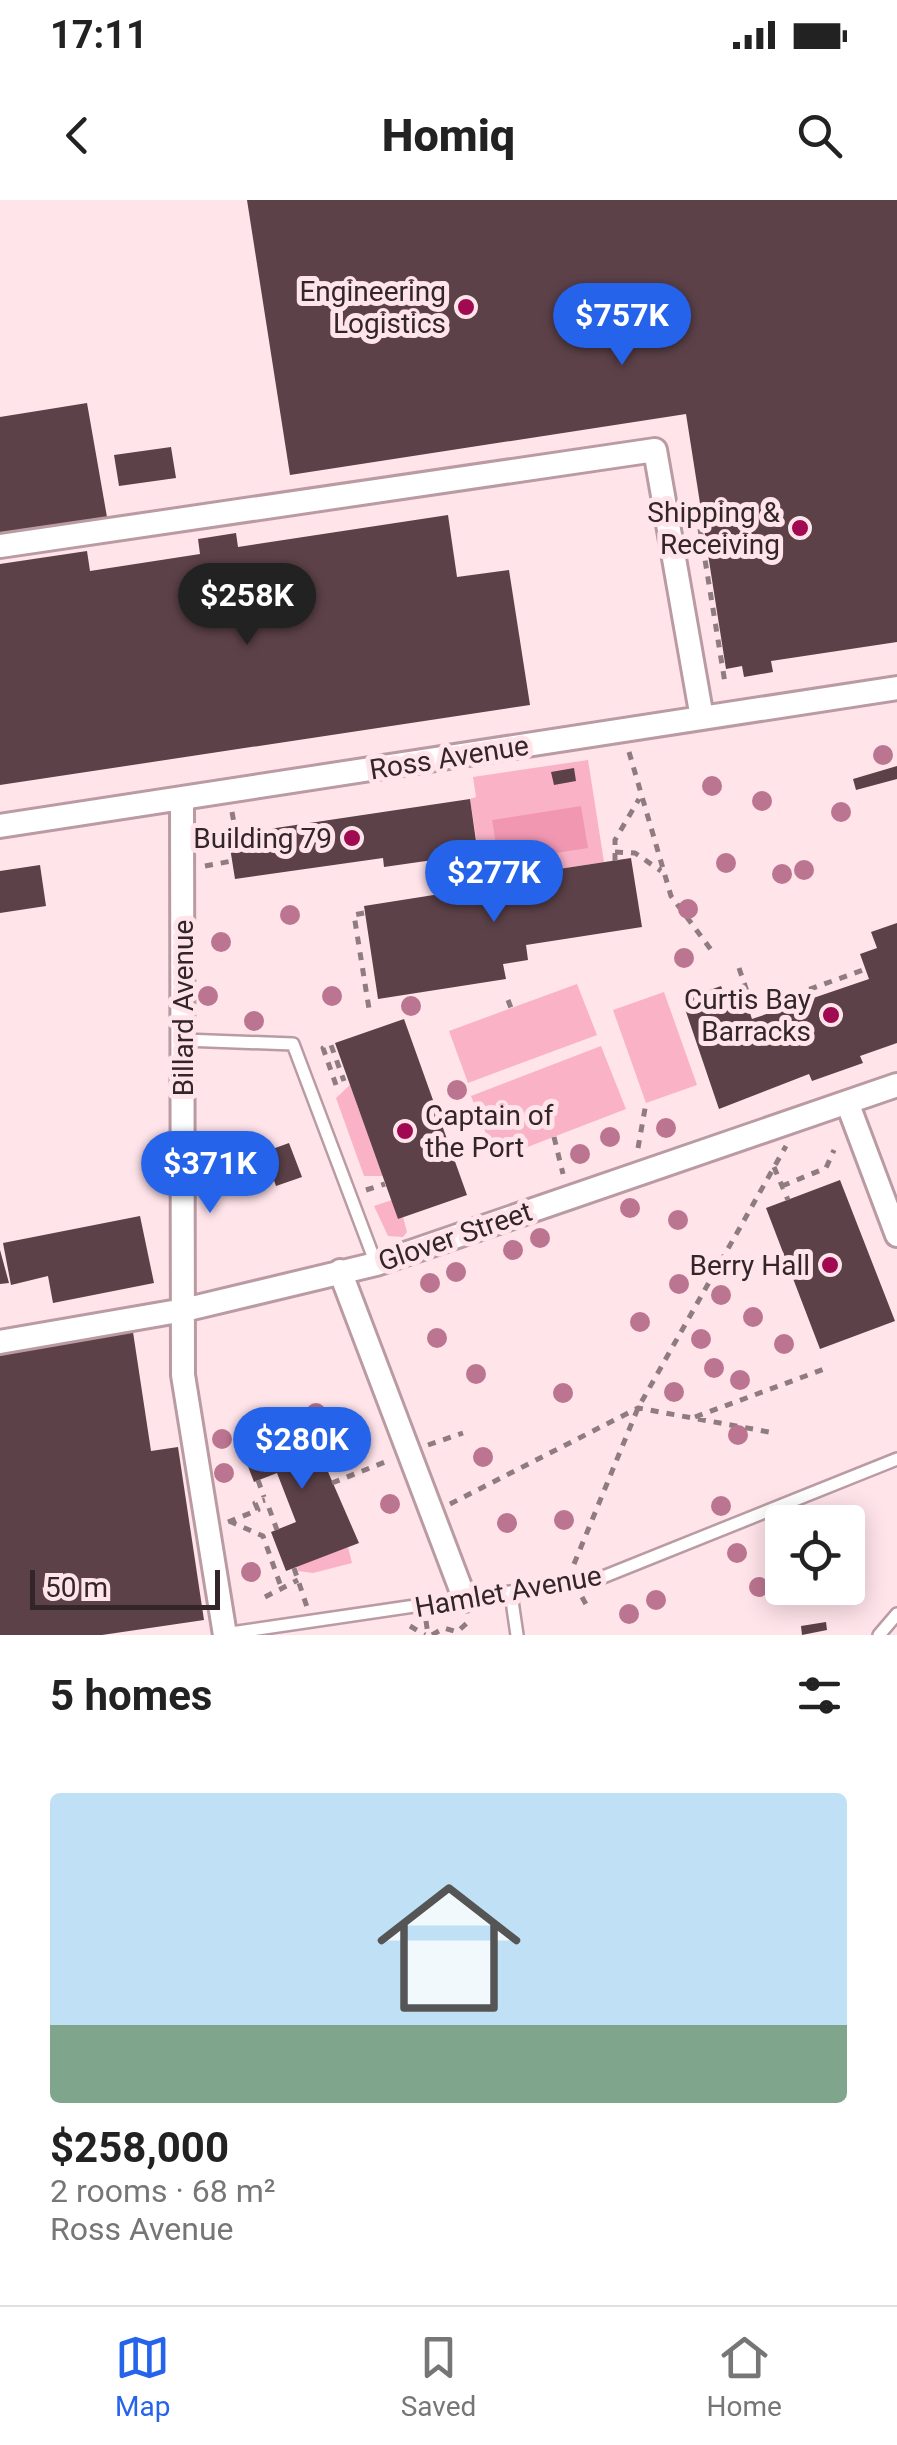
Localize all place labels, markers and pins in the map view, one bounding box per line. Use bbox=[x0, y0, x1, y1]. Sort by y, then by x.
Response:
place label: Engineering Logistics bbox=[299, 275, 446, 340]
pin: $757K bbox=[552, 283, 692, 368]
marker: Engineering Logistics bbox=[455, 296, 477, 318]
place label: Shipping & Receiving bbox=[647, 496, 781, 561]
marker: Shipping & Receiving bbox=[789, 517, 811, 539]
pin: $258K bbox=[177, 563, 317, 648]
place label: Building 79 bbox=[193, 822, 332, 855]
marker: Building 79 bbox=[341, 827, 363, 849]
pin: $277K bbox=[424, 840, 564, 925]
place label: Curtis Bay Barracks bbox=[684, 983, 811, 1048]
marker: Curtis Bay Barracks bbox=[820, 1004, 842, 1026]
place label: Captain of the Port bbox=[425, 1099, 554, 1164]
marker: Captain of the Port bbox=[394, 1120, 416, 1142]
pin: $371K bbox=[140, 1131, 280, 1216]
place label: Berry Hall bbox=[689, 1249, 810, 1282]
marker: Berry Hall bbox=[819, 1254, 841, 1276]
pin: $280K bbox=[232, 1407, 372, 1492]

